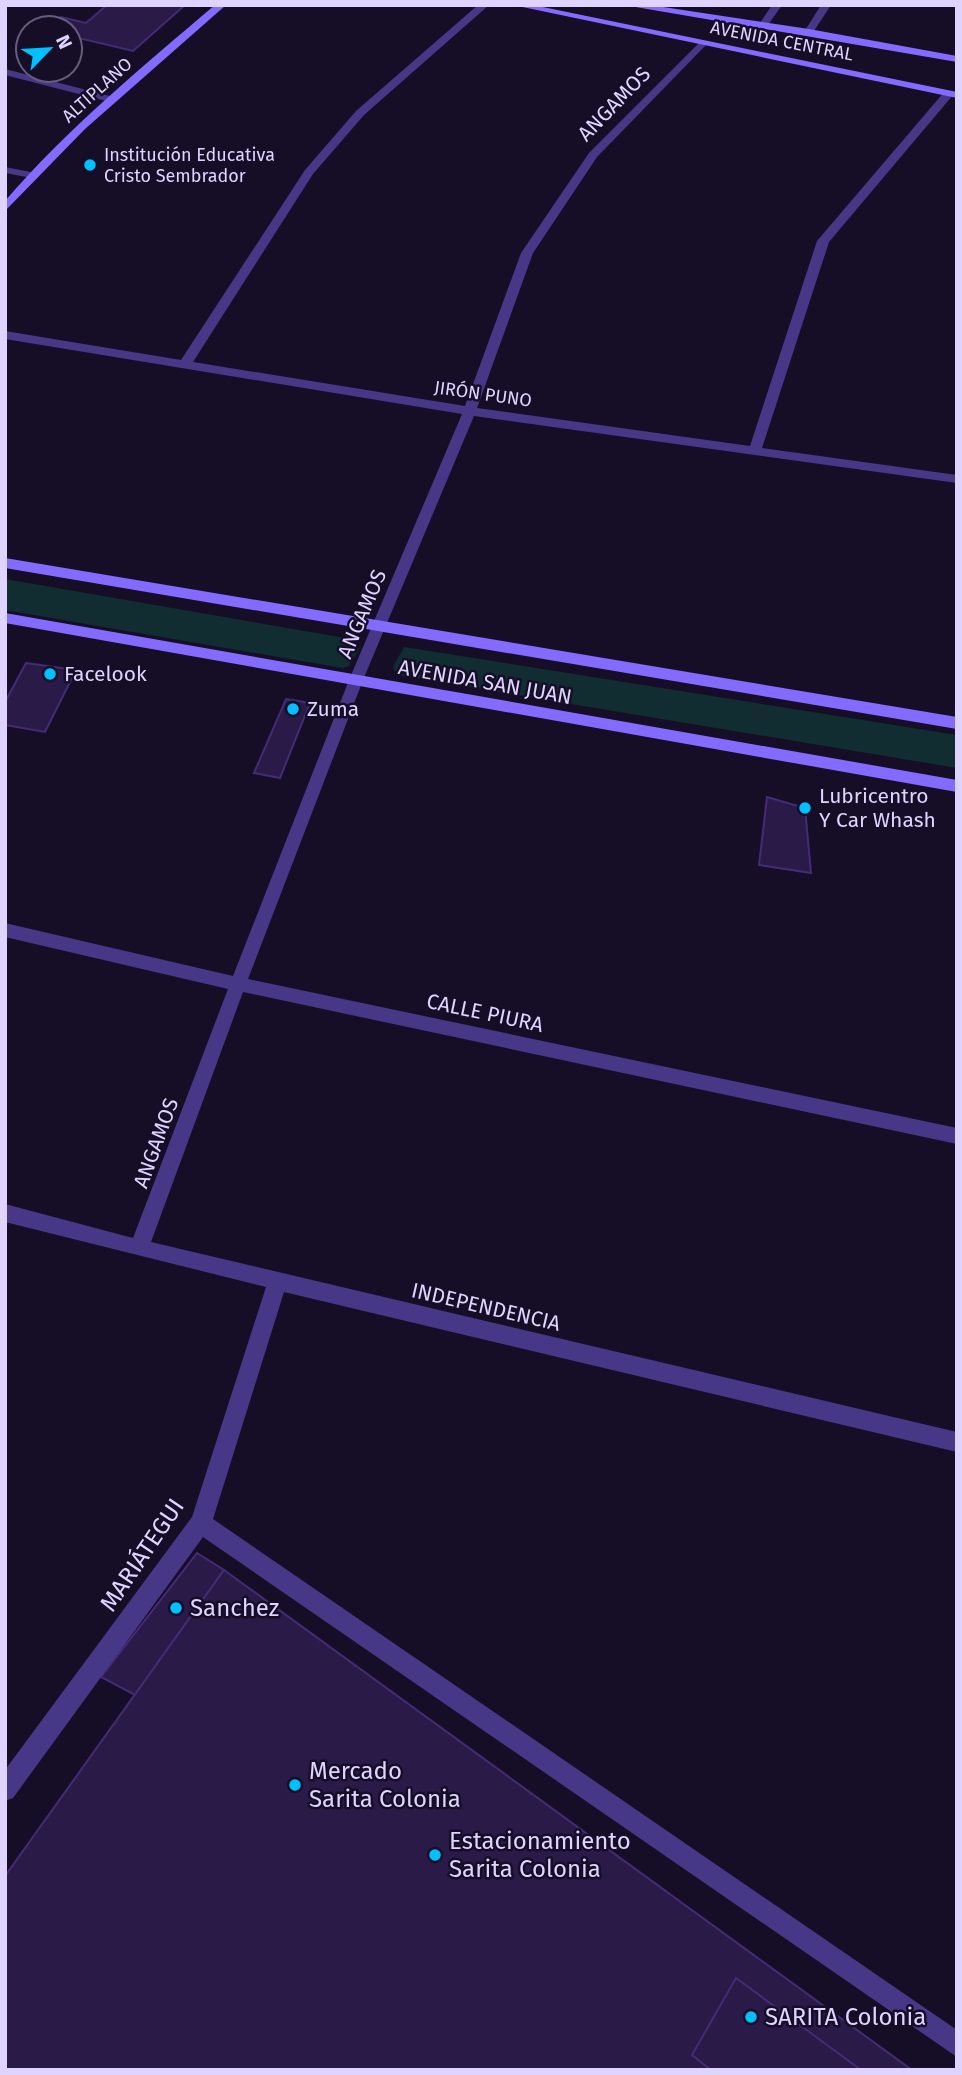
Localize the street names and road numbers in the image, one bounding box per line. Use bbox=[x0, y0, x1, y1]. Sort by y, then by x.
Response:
street label: AVENIDA CENTRAL bbox=[709, 16, 855, 66]
street label: ALTIPLANO bbox=[57, 53, 137, 127]
street label: ANGAMOS bbox=[572, 61, 656, 147]
street label: JIRÓN PUNO bbox=[433, 376, 533, 412]
street label: ANGAMOS bbox=[332, 566, 392, 662]
street label: AVENIDA SAN JUAN bbox=[396, 654, 574, 710]
street label: CALLE PIURA bbox=[424, 988, 546, 1038]
street label: ANGAMOS bbox=[128, 1094, 184, 1192]
street label: INDEPENDENCIA bbox=[409, 1277, 563, 1337]
street label: MARIÁTEGUI bbox=[93, 1493, 190, 1617]

